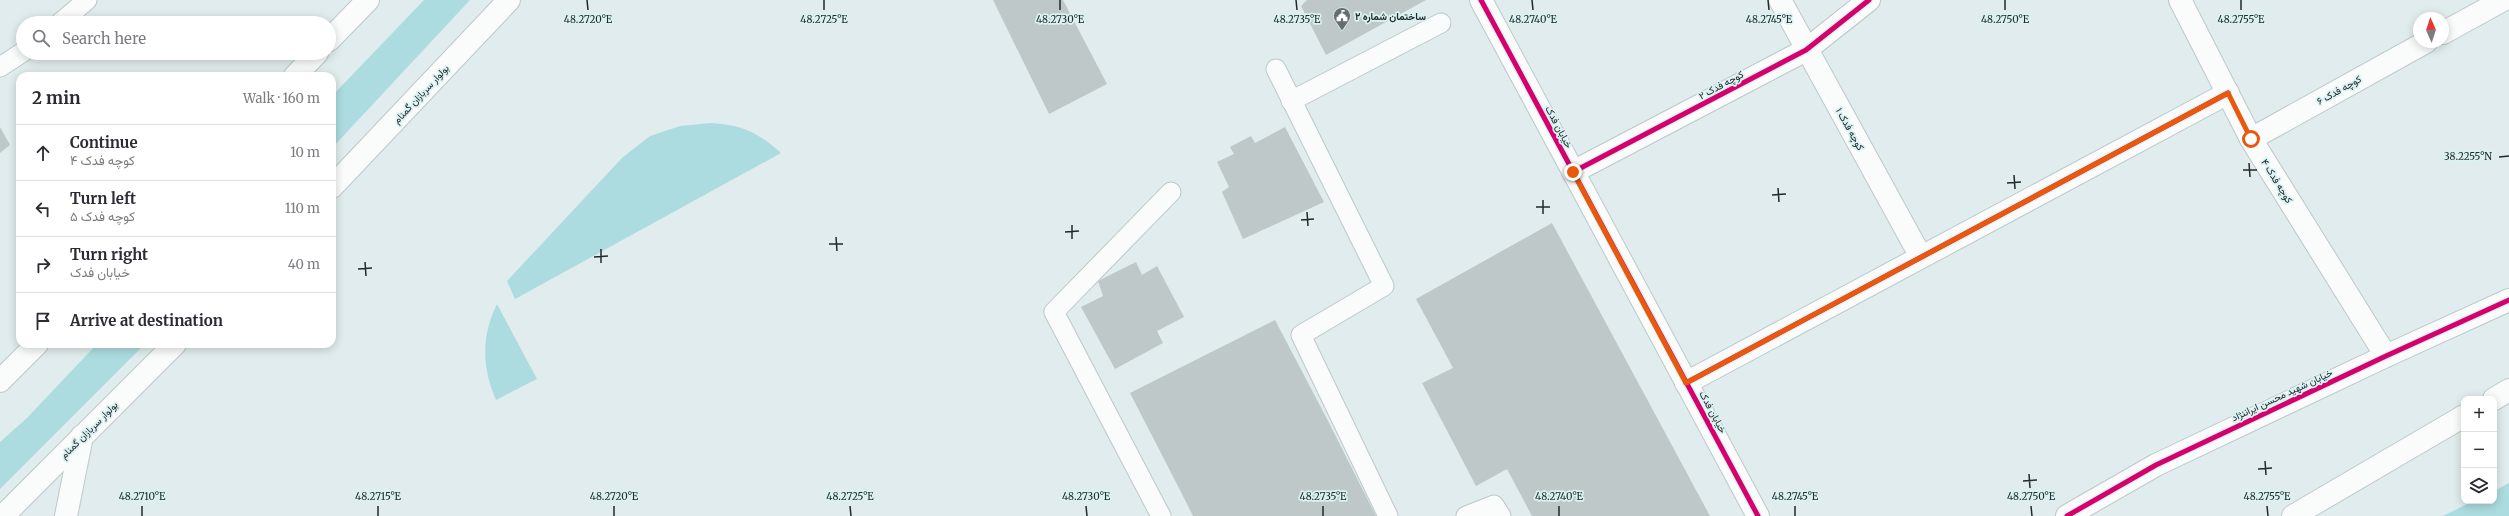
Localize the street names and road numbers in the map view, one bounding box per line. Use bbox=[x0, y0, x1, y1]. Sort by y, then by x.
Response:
street label: بولوار سربازان گمنام bbox=[390, 62, 452, 126]
street label: کوچه فدک ۲ bbox=[1696, 67, 1747, 103]
street label: کوچه فدک ۶ bbox=[2314, 72, 2365, 108]
street label: خیابان فدک bbox=[1542, 104, 1576, 151]
street label: کوچه فدک ۱ bbox=[1832, 105, 1867, 154]
street label: کوچه فدک ۴ bbox=[2257, 156, 2296, 207]
street label: خیابان شهید محسن ایراننژاد bbox=[2229, 366, 2335, 424]
street label: خیابان فدک bbox=[1696, 389, 1730, 436]
street label: بولوار سربازان گمنام bbox=[57, 398, 121, 462]

